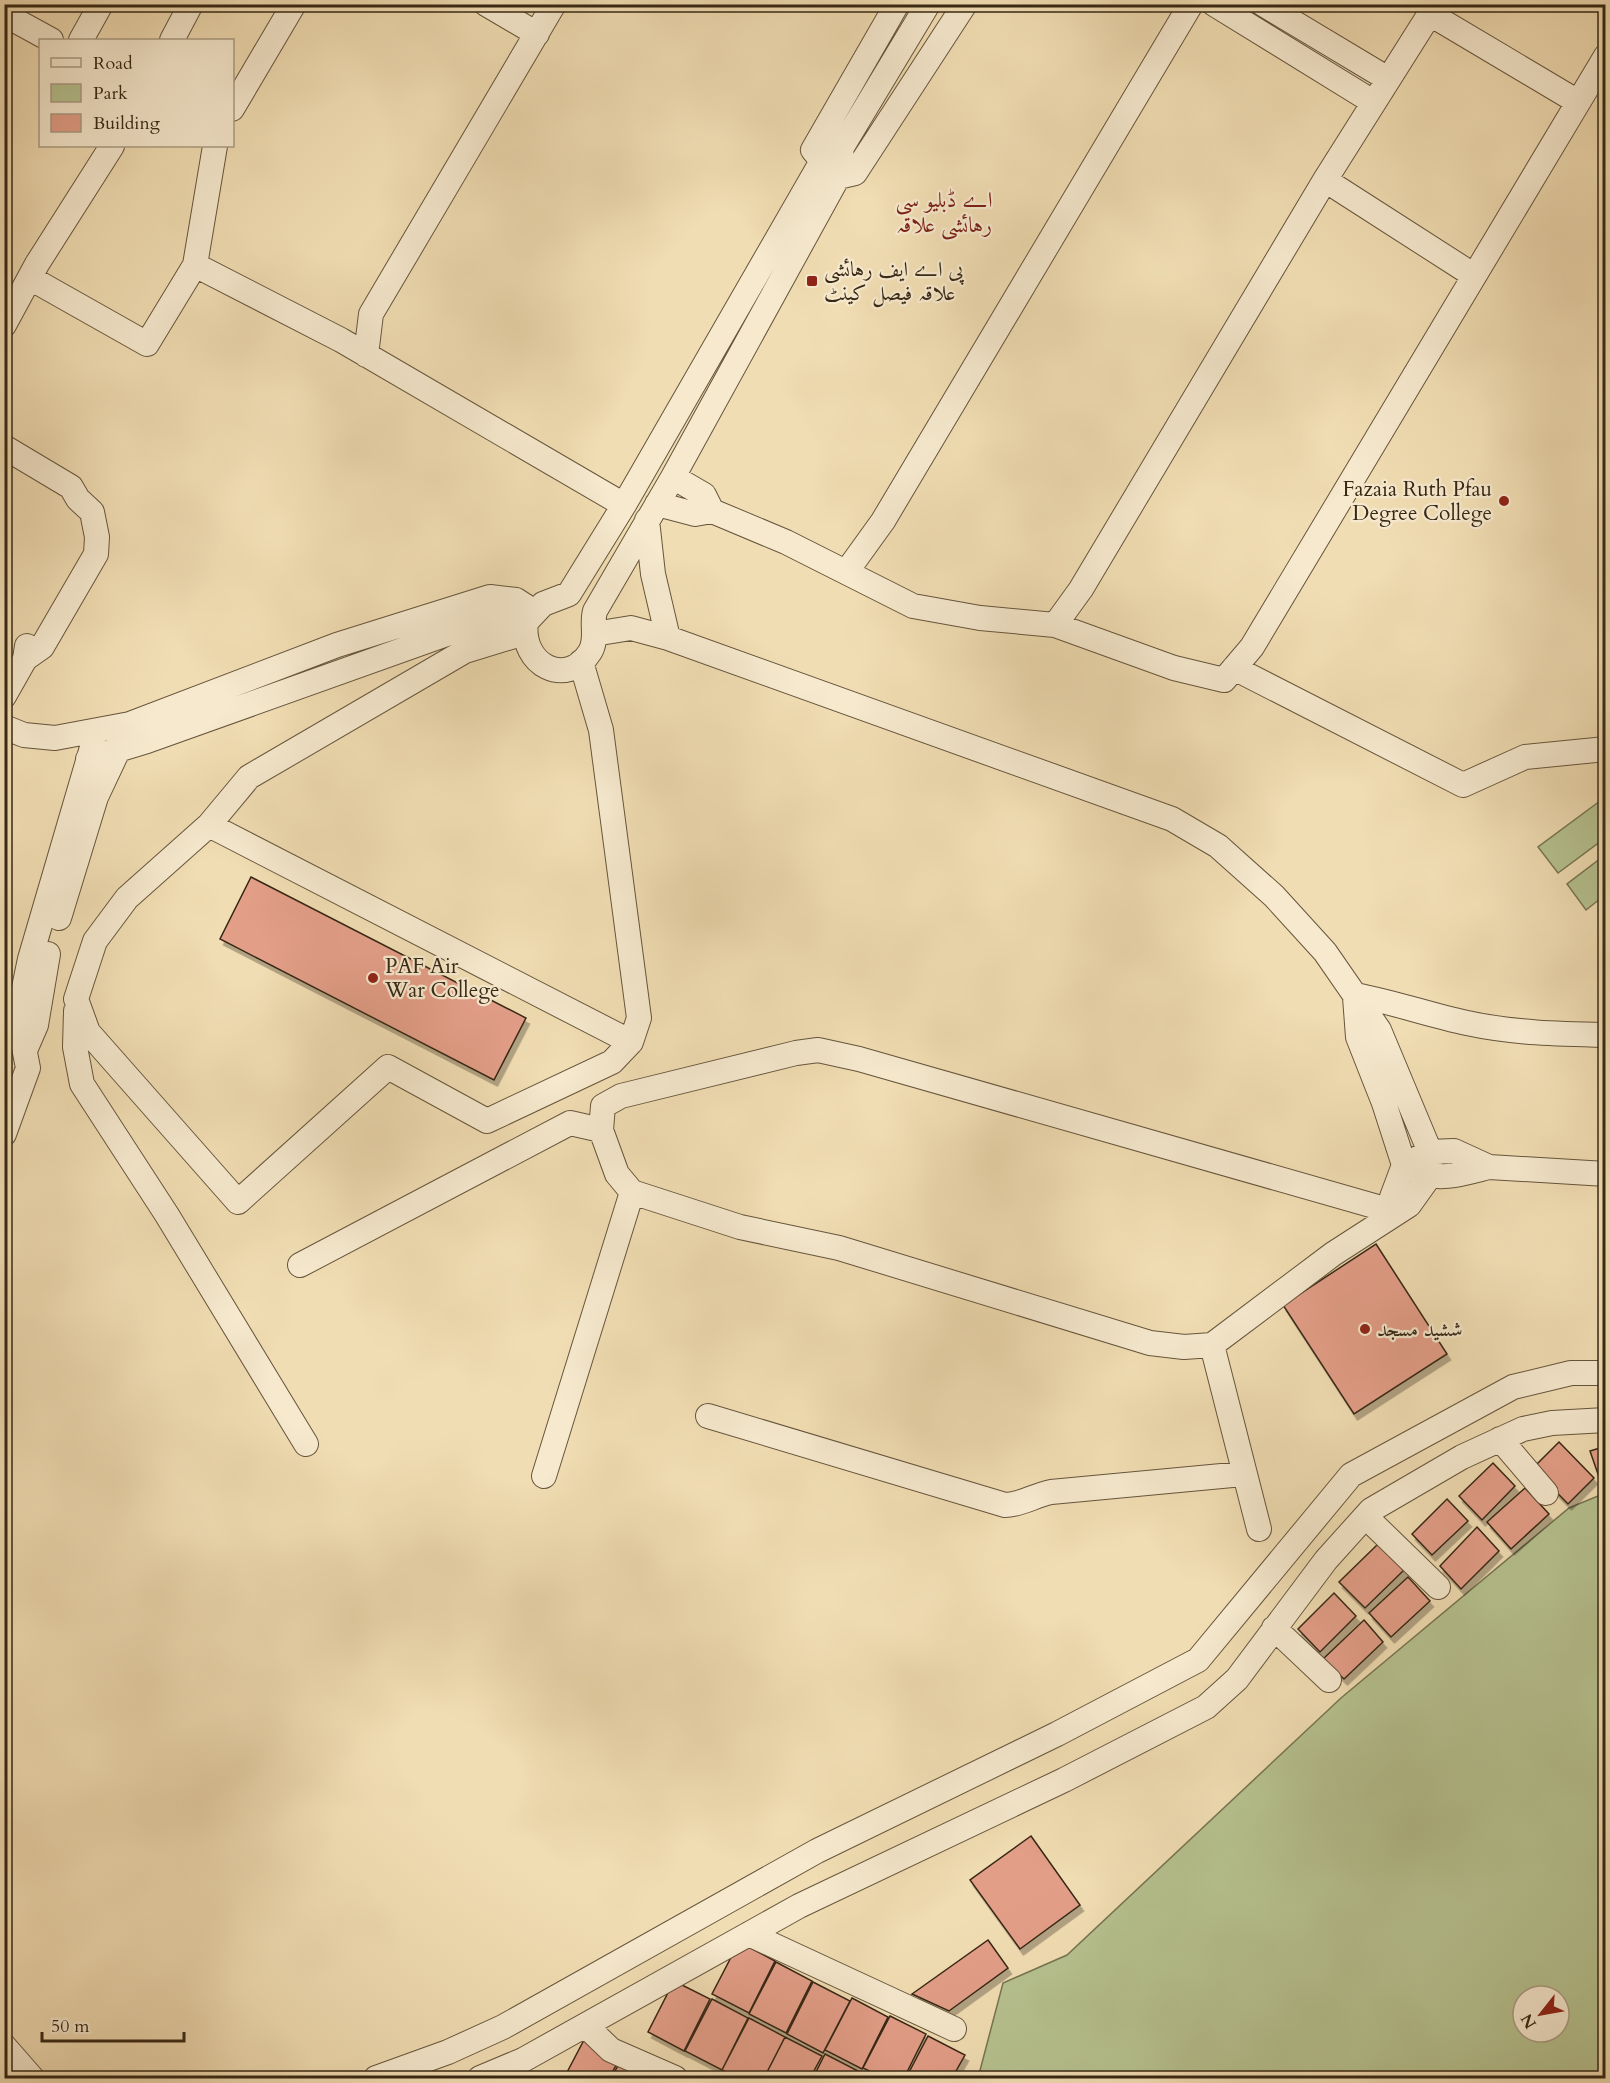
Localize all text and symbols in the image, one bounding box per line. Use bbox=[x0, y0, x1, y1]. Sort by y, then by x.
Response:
legend bbox=[39, 39, 234, 147]
text: Road bbox=[93, 51, 133, 76]
text: Park bbox=[93, 81, 128, 106]
text: Building bbox=[93, 111, 161, 136]
district label: اے ڈبلیو سی رہائشی علاقہ bbox=[895, 185, 993, 240]
place label: پی اے ایف رہائشی علاقہ فیصل کینٹ bbox=[824, 255, 964, 308]
marker: پی اے ایف رہائشی علاقہ فیصل کینٹ bbox=[805, 274, 819, 288]
place label: Fazaia Ruth Pfau Degree College bbox=[1343, 475, 1492, 528]
marker: Fazaia Ruth Pfau Degree College bbox=[1497, 494, 1511, 508]
place label: PAF Air War College bbox=[384, 952, 500, 1005]
marker: PAF Air War College bbox=[366, 971, 380, 985]
place label: ششید مسجد bbox=[1377, 1315, 1463, 1344]
marker: ششید مسجد bbox=[1358, 1322, 1372, 1336]
north arrow bbox=[1511, 1984, 1571, 2044]
scale bar bbox=[42, 2005, 184, 2043]
text: N bbox=[1516, 2009, 1542, 2033]
text: 50 m bbox=[51, 2014, 90, 2039]

